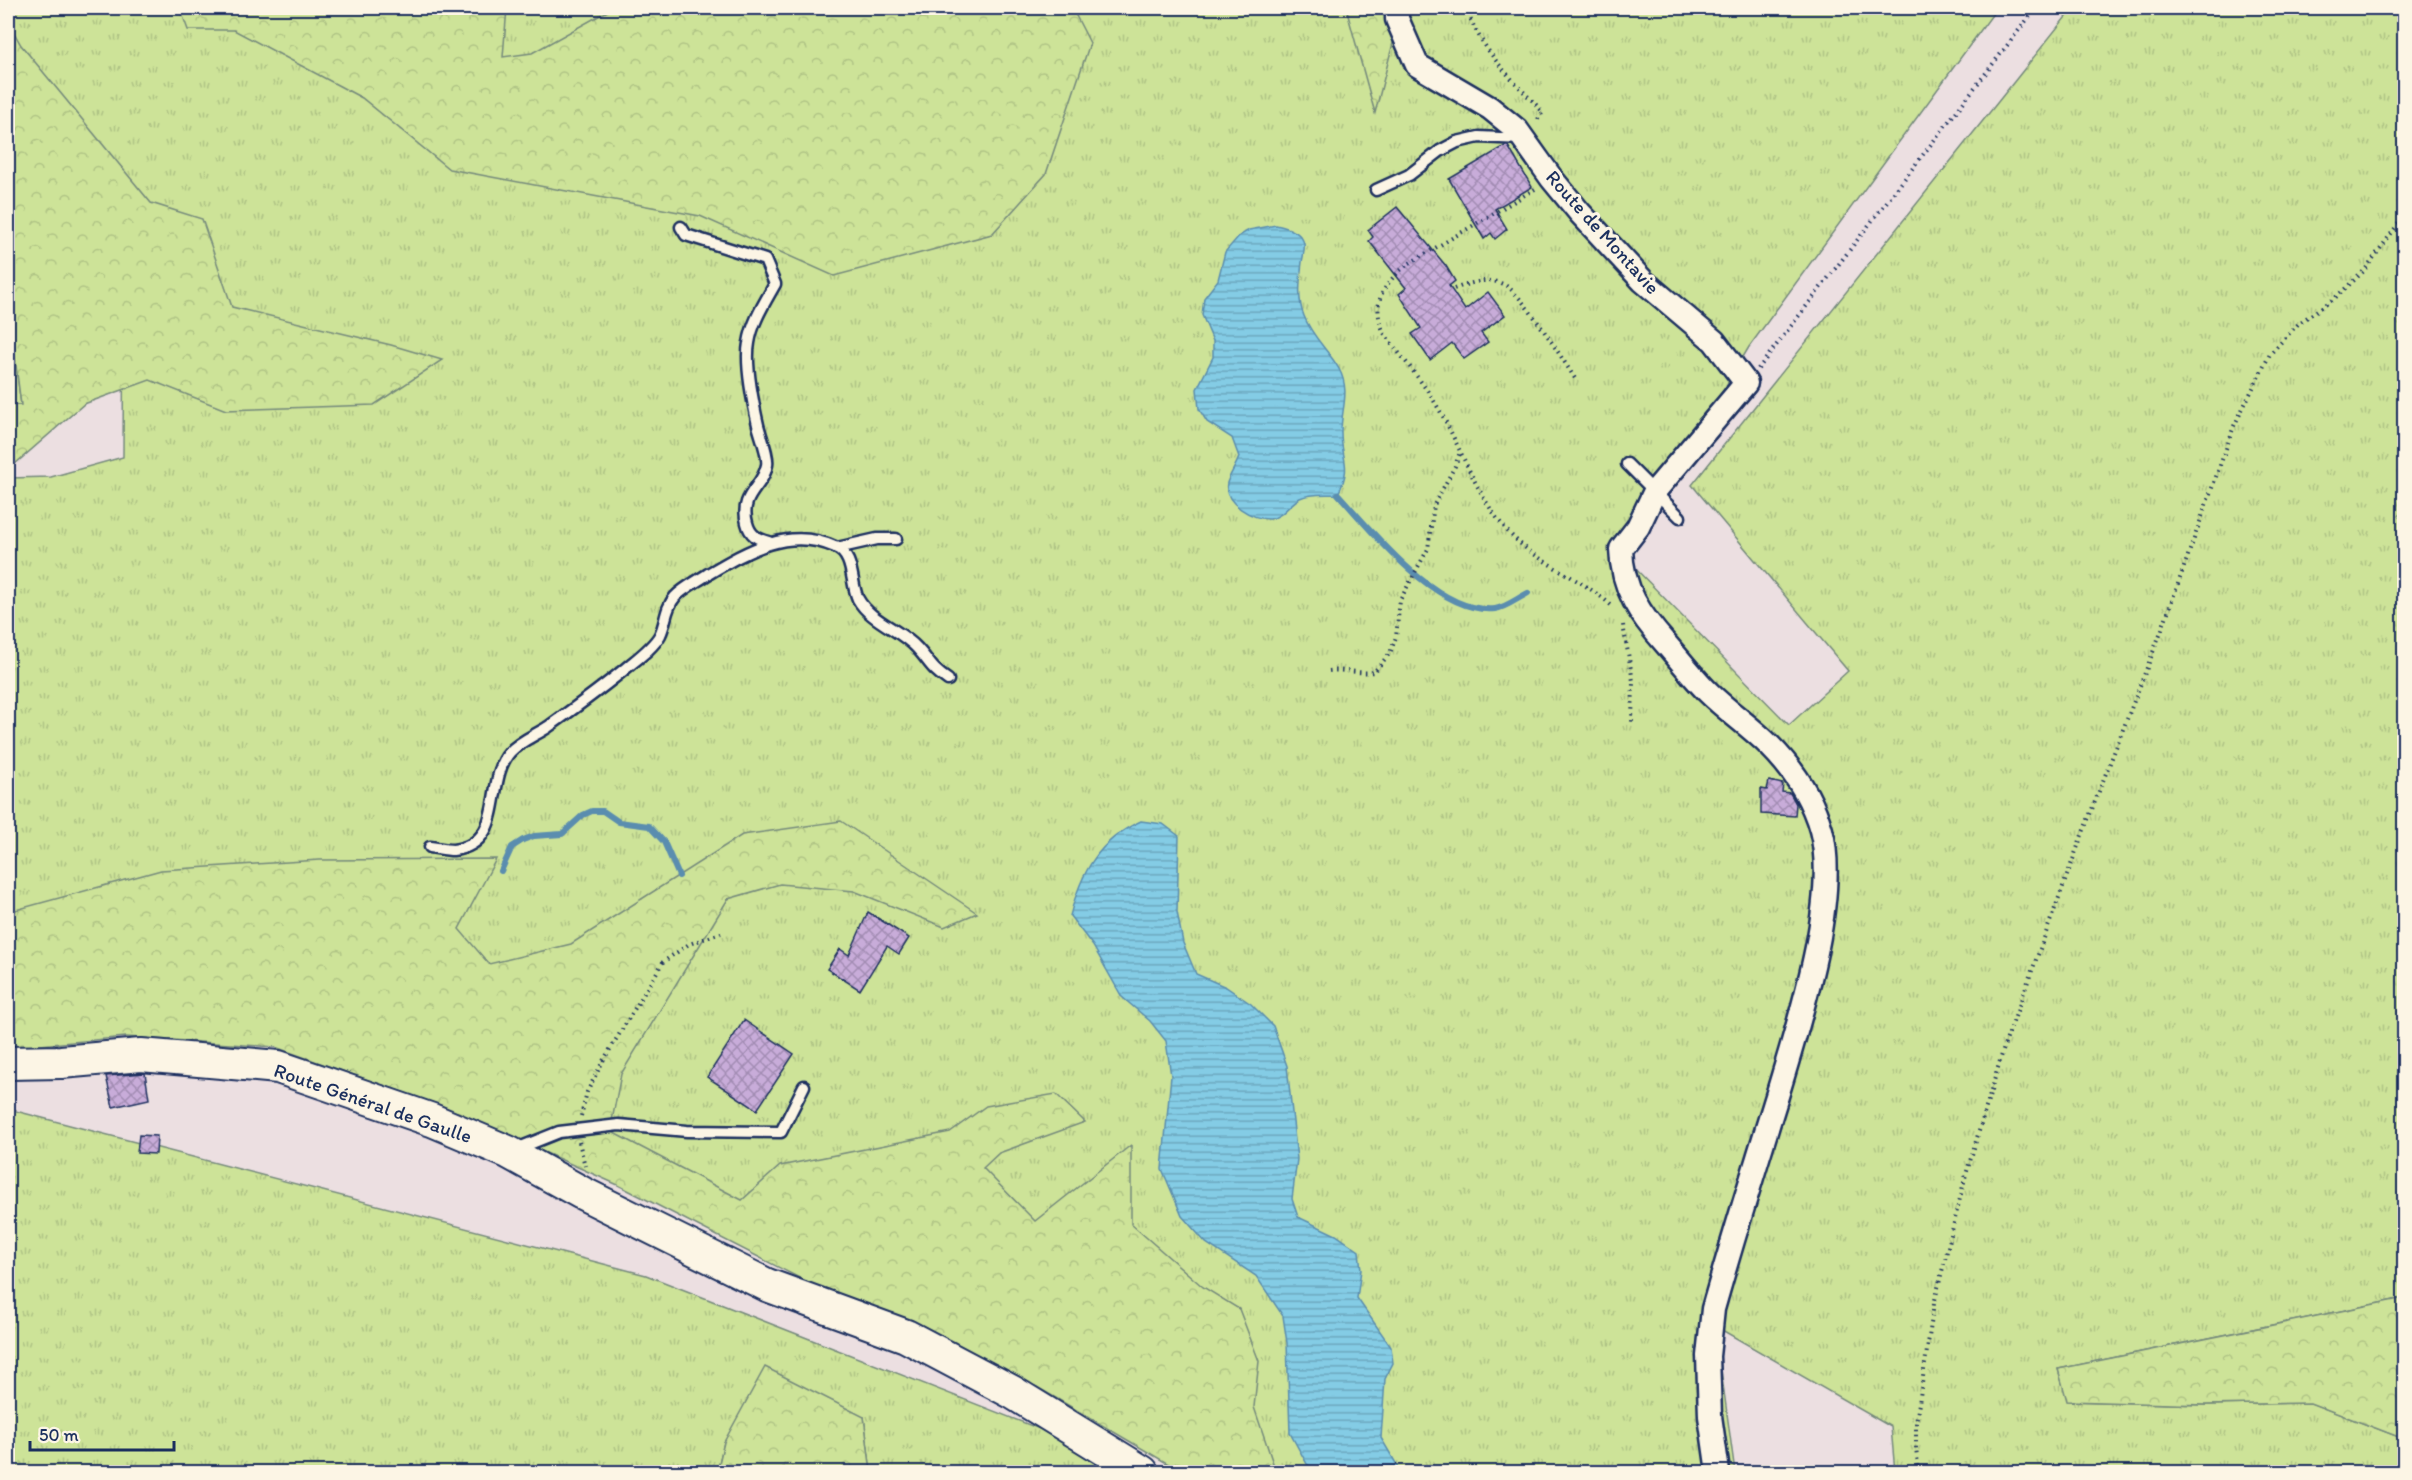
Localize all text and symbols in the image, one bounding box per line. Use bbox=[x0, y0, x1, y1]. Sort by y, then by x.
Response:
street label: Route de Montavie bbox=[1541, 165, 1665, 299]
street label: Route Général de Gaulle bbox=[271, 1058, 475, 1148]
scale bar bbox=[30, 1414, 174, 1452]
text: 50 m bbox=[39, 1424, 79, 1446]

